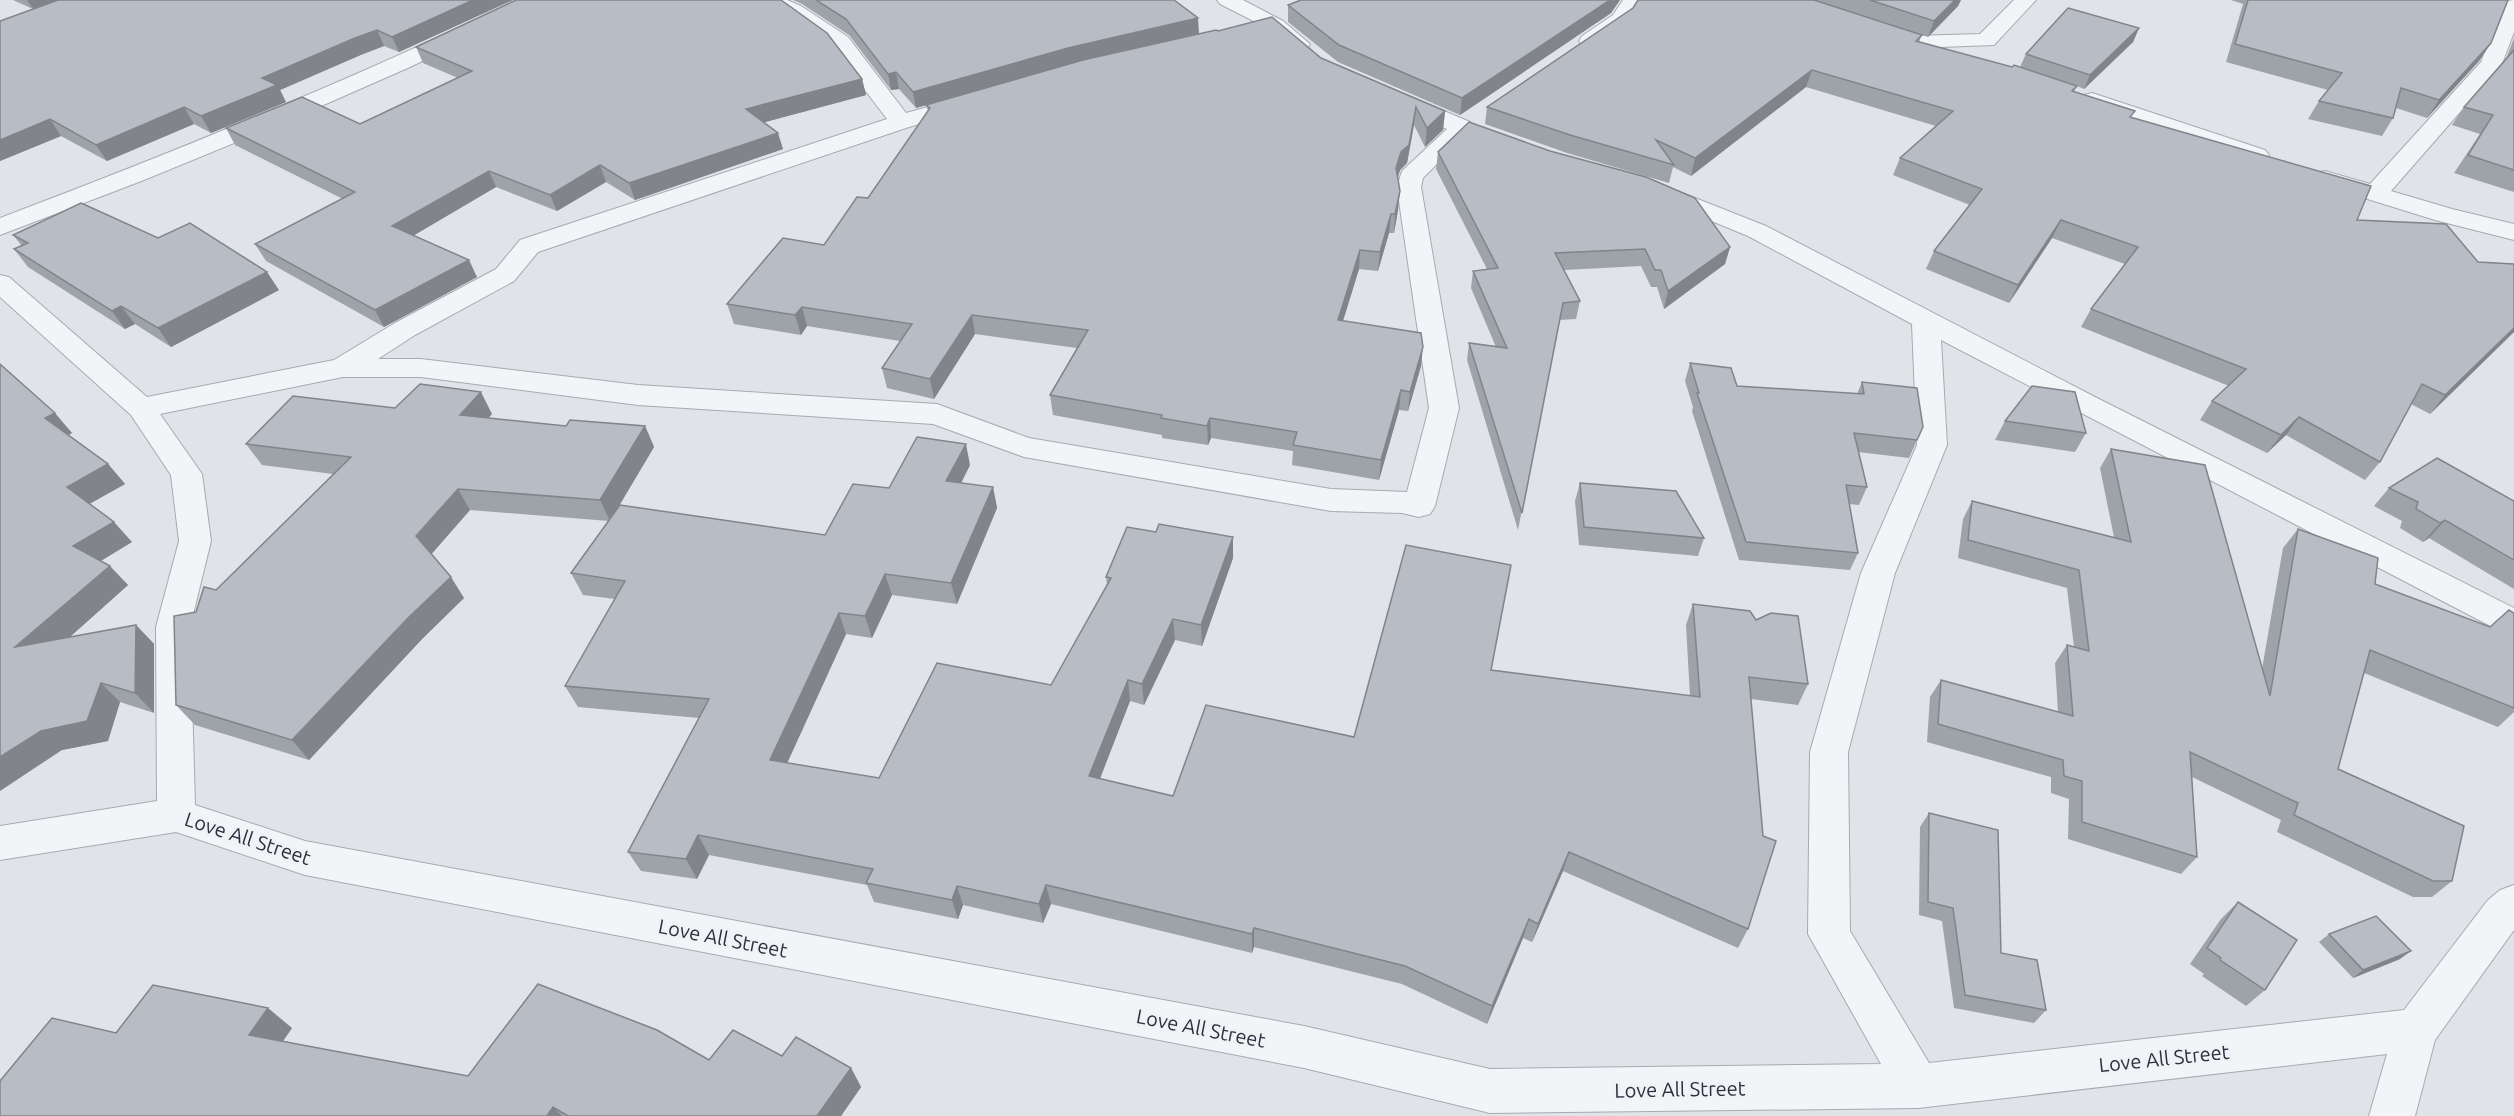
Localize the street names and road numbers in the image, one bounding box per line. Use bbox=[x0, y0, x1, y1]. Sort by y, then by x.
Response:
street label: Love All Street bbox=[182, 807, 314, 869]
street label: Love All Street bbox=[656, 914, 790, 962]
street label: Love All Street bbox=[1134, 1004, 1268, 1052]
street label: Love All Street bbox=[2098, 1040, 2231, 1076]
street label: Love All Street bbox=[1614, 1076, 1746, 1102]

